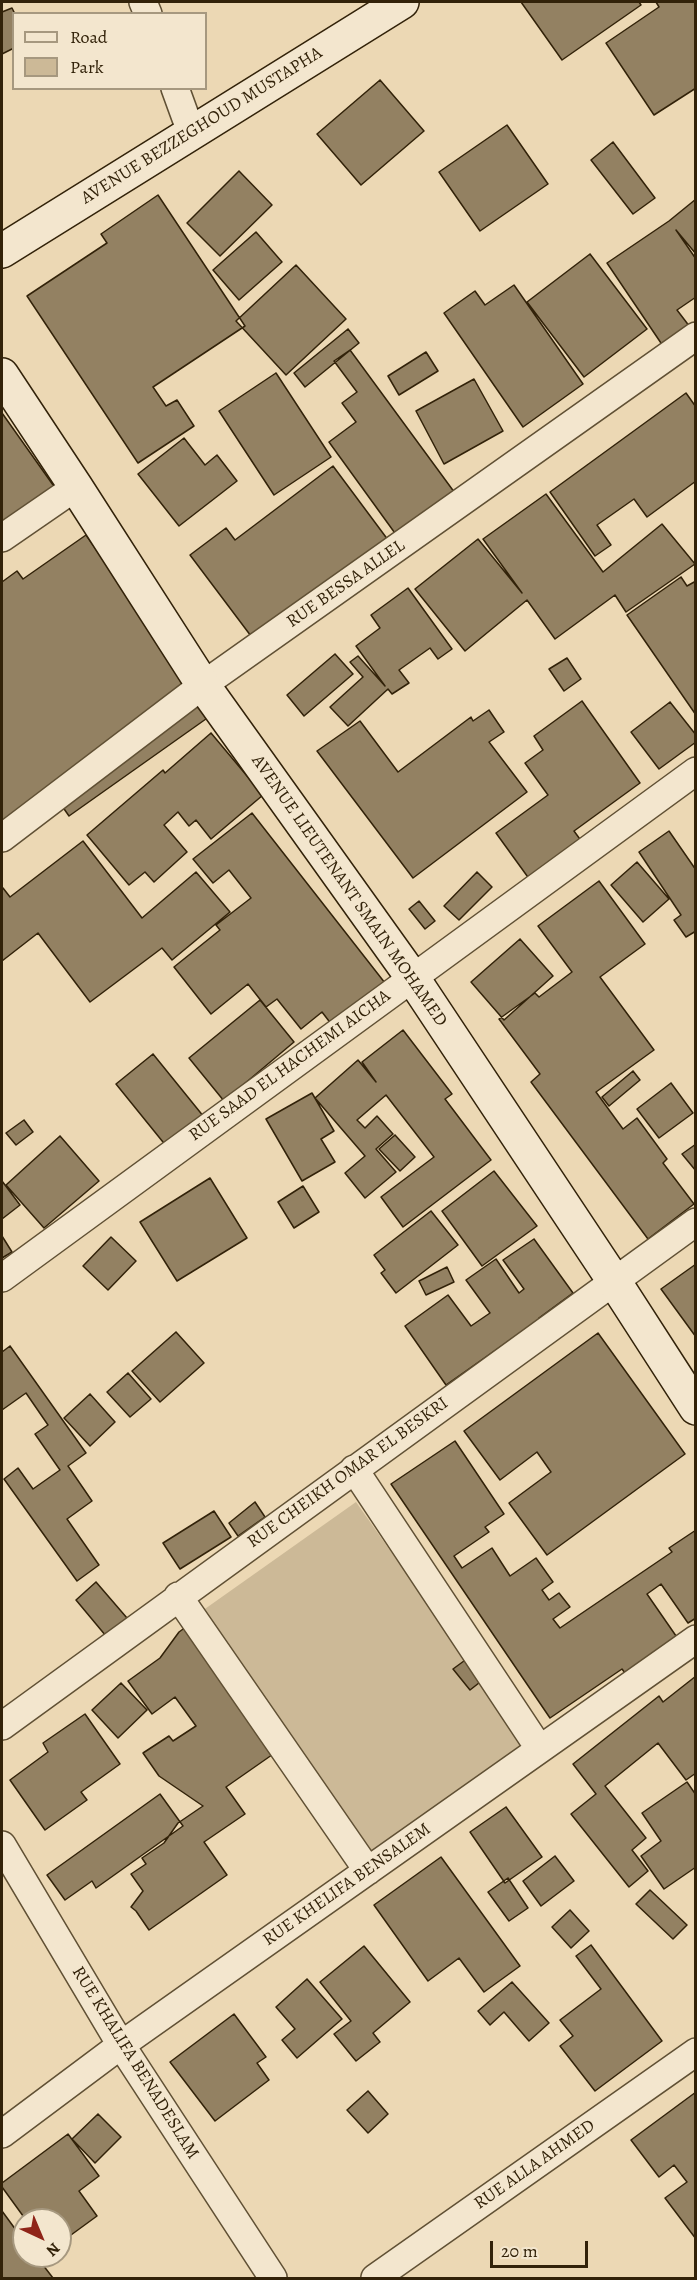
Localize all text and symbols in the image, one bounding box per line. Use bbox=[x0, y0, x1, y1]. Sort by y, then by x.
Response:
legend bbox=[12, 12, 207, 90]
text: Road bbox=[70, 25, 107, 49]
street label: AVENUE BEZZEGHOUD MUSTAPHA bbox=[77, 43, 327, 209]
text: Park bbox=[70, 55, 104, 79]
street label: RUE BESSA ALLEL bbox=[283, 535, 409, 633]
street label: AVENUE LIEUTENANT SMAIN MOHAMED bbox=[246, 751, 452, 1031]
street label: RUE SAAD EL HACHEMI AICHA bbox=[185, 986, 395, 1146]
street label: RUE CHEIKH OMAR EL BESKRI bbox=[243, 1393, 453, 1553]
street label: RUE KHELIFA BENSALEM bbox=[259, 1819, 435, 1951]
street label: RUE KHALIFA BENADESLAM bbox=[67, 1963, 203, 2163]
street label: RUE ALLA AHMED bbox=[470, 2115, 600, 2215]
north arrow bbox=[12, 2208, 72, 2268]
scale bar bbox=[493, 2229, 590, 2267]
text: N bbox=[41, 2238, 65, 2261]
text: 20 m bbox=[501, 2239, 538, 2263]

